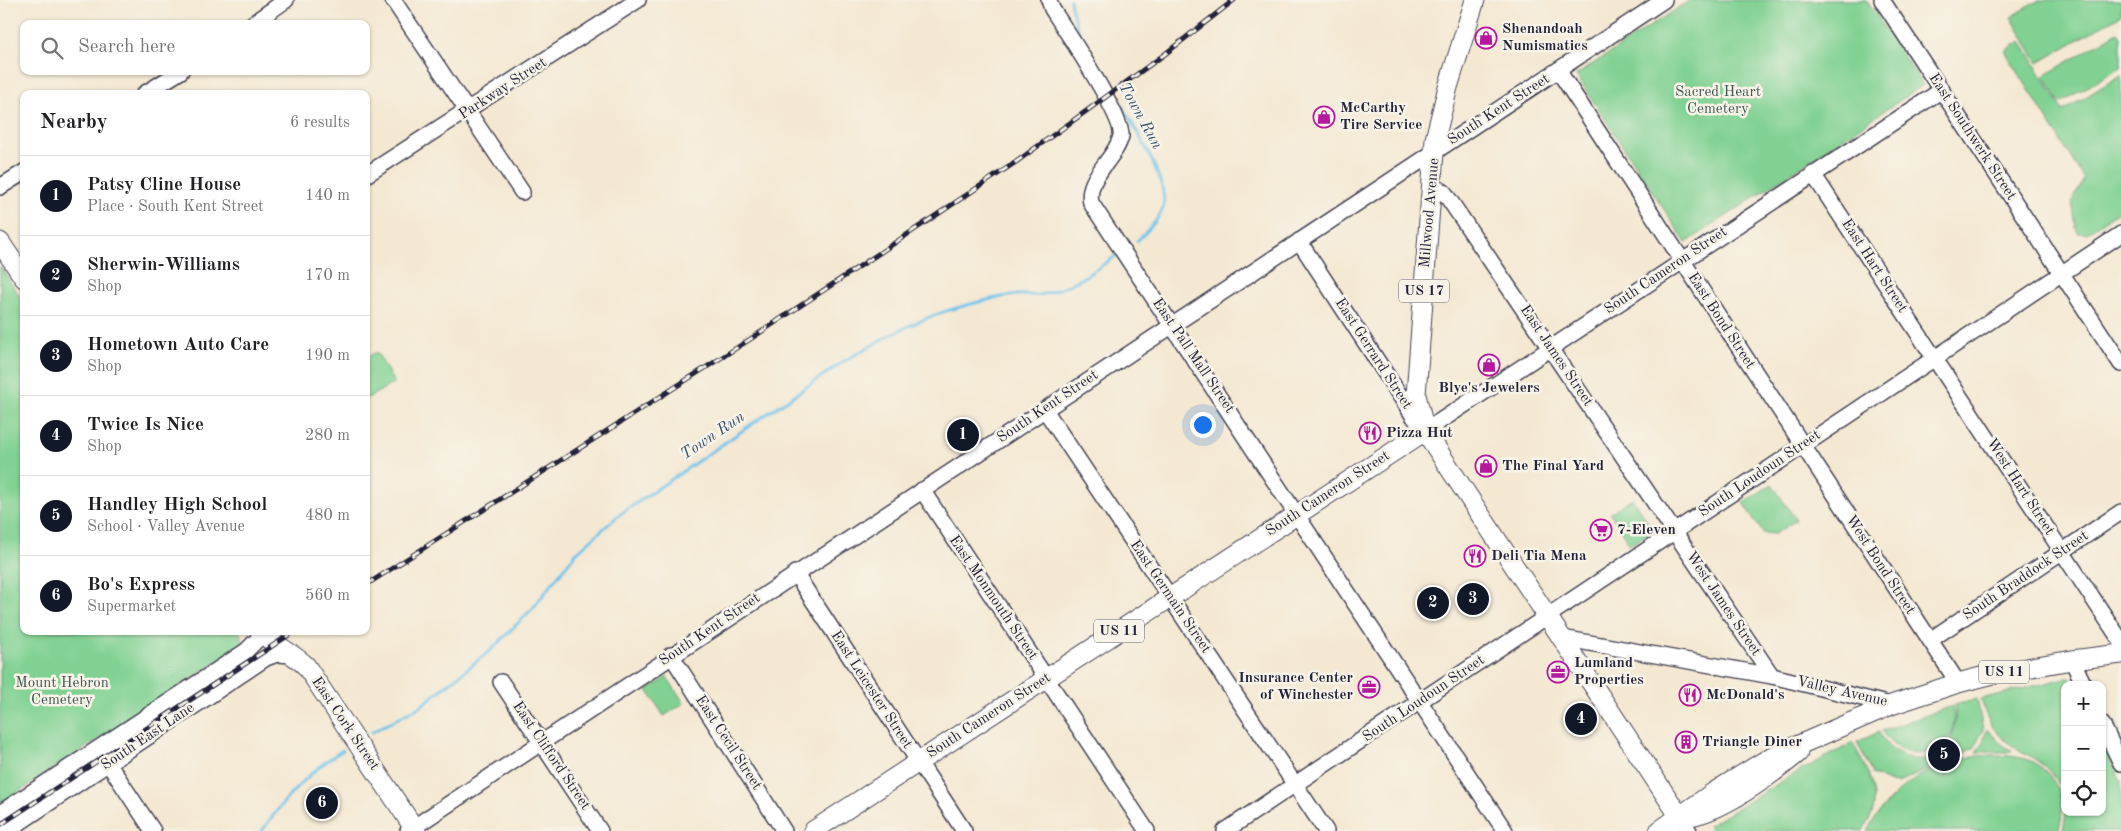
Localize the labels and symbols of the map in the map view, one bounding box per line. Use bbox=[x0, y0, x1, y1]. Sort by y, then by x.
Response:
place label: Shenandoah Numismatics bbox=[1502, 22, 1588, 54]
shop icon: Shenandoah Numismatics bbox=[1474, 26, 1498, 50]
street label: Parkway Street bbox=[457, 55, 549, 123]
street label: East Southwerk Street bbox=[1926, 71, 2018, 203]
street label: South Kent Street bbox=[1445, 72, 1553, 148]
water label: Town Run bbox=[1115, 80, 1165, 152]
park label: Sacred Heart Cemetery bbox=[1675, 85, 1761, 117]
place label: McCarthy Tire Service bbox=[1340, 101, 1422, 133]
shop icon: McCarthy Tire Service bbox=[1312, 105, 1336, 129]
street label: Millwood Avenue bbox=[1418, 157, 1442, 269]
street label: East Hart Street bbox=[1838, 216, 1910, 316]
street label: South Cameron Street bbox=[1602, 224, 1730, 318]
street label: East Bond Street bbox=[1684, 270, 1758, 372]
road number: US 17 bbox=[1399, 280, 1449, 302]
street label: East Pall Mall Street bbox=[1149, 296, 1237, 416]
street label: East Gerrard Street bbox=[1332, 296, 1414, 412]
street label: East James Street bbox=[1517, 303, 1595, 409]
shop icon: Blye's Jewelers bbox=[1477, 353, 1501, 377]
street label: South Kent Street bbox=[995, 368, 1101, 446]
place label: Blye's Jewelers bbox=[1438, 381, 1540, 396]
water label: Town Run bbox=[678, 409, 748, 463]
your location bbox=[1190, 412, 1216, 438]
pin: 1 bbox=[947, 416, 979, 454]
restaurant icon: Pizza Hut bbox=[1358, 421, 1382, 445]
place label: Pizza Hut bbox=[1386, 426, 1453, 441]
street label: South Loudoun Street bbox=[1696, 428, 1824, 520]
street label: West Hart Street bbox=[1983, 436, 2057, 538]
street label: South Cameron Street bbox=[1263, 448, 1393, 540]
shop icon: The Final Yard bbox=[1474, 454, 1498, 478]
place label: The Final Yard bbox=[1502, 459, 1604, 474]
street label: West Bond Street bbox=[1842, 513, 1918, 617]
supermarket icon: 7-Eleven bbox=[1589, 518, 1613, 542]
place label: 7-Eleven bbox=[1617, 523, 1676, 538]
street label: South Braddock Street bbox=[1961, 528, 2091, 624]
street label: East Monmouth Street bbox=[946, 533, 1040, 663]
street label: East Germain Street bbox=[1127, 538, 1213, 656]
restaurant icon: Deli Tia Mena bbox=[1463, 544, 1487, 568]
place label: Deli Tia Mena bbox=[1491, 549, 1587, 564]
street label: West James Street bbox=[1683, 549, 1763, 659]
pin: 3 bbox=[1457, 580, 1489, 618]
pin: 2 bbox=[1417, 584, 1449, 622]
street label: South Kent Street bbox=[657, 591, 763, 669]
road number: US 11 bbox=[1094, 620, 1144, 642]
street label: East Leicester Street bbox=[827, 628, 915, 752]
street label: South Loudoun Street bbox=[1360, 653, 1488, 745]
place label: Lumland Properties bbox=[1574, 656, 1644, 688]
office icon: Lumland Properties bbox=[1546, 660, 1570, 684]
road number: US 11 bbox=[1979, 660, 2029, 684]
street label: South Cameron Street bbox=[924, 670, 1054, 762]
place label: Insurance Center of Winchester bbox=[1238, 671, 1353, 703]
street label: Valley Avenue bbox=[1795, 674, 1889, 710]
street label: East Cork Street bbox=[308, 675, 382, 773]
office icon: Insurance Center of Winchester bbox=[1357, 675, 1381, 699]
park label: Mount Hebron Cemetery bbox=[15, 676, 109, 708]
restaurant icon: McDonald's bbox=[1678, 683, 1702, 707]
place label: McDonald's bbox=[1706, 688, 1784, 703]
street label: East Cecil Street bbox=[692, 693, 764, 793]
street label: East Clifford Street bbox=[509, 699, 593, 813]
street label: South East Lane bbox=[99, 700, 197, 774]
pin: 4 bbox=[1565, 700, 1597, 738]
building icon: Triangle Diner bbox=[1674, 730, 1698, 754]
place label: Triangle Diner bbox=[1702, 735, 1803, 750]
pin: 5 bbox=[1928, 736, 1960, 774]
pin: 6 bbox=[306, 784, 338, 822]

